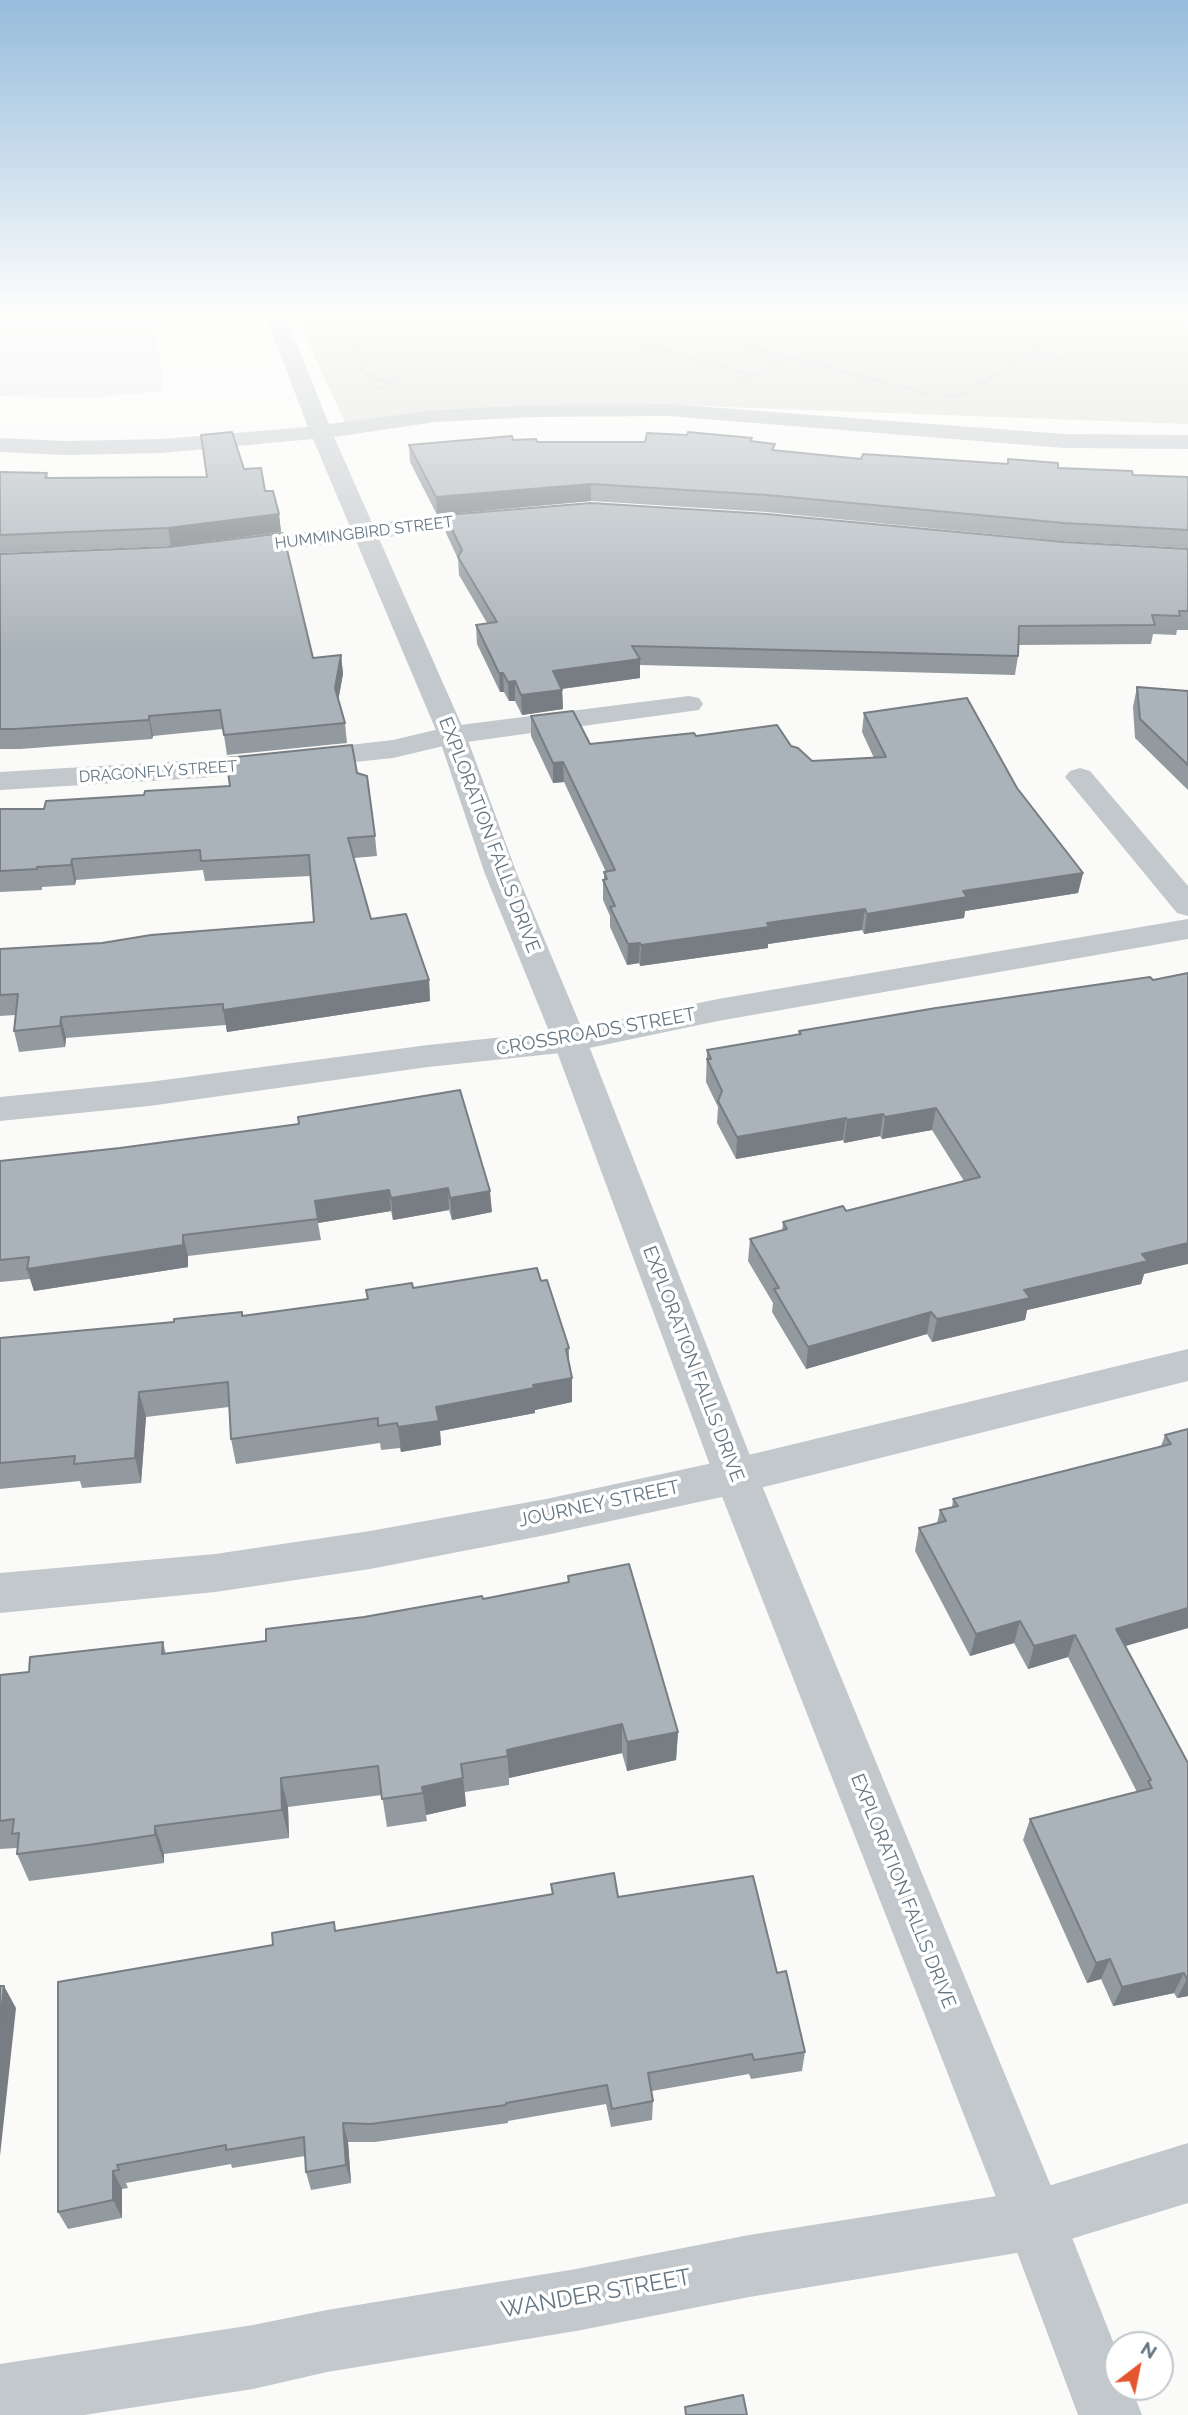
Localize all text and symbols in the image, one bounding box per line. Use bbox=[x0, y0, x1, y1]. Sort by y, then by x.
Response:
street label: HUMMINGBIRD STREET bbox=[274, 513, 454, 553]
street label: EXPLORATION FALLS DRIVE bbox=[433, 714, 545, 956]
street label: DRAGONFLY STREET bbox=[78, 757, 238, 787]
street label: CROSSROADS STREET bbox=[495, 1003, 697, 1061]
street label: EXPLORATION FALLS DRIVE bbox=[637, 1243, 749, 1485]
street label: JOURNEY STREET bbox=[516, 1476, 682, 1532]
street label: EXPLORATION FALLS DRIVE bbox=[845, 1770, 961, 2012]
street label: WANDER STREET bbox=[499, 2264, 693, 2324]
north arrow bbox=[1104, 2331, 1174, 2401]
text: N bbox=[1137, 2337, 1161, 2363]

